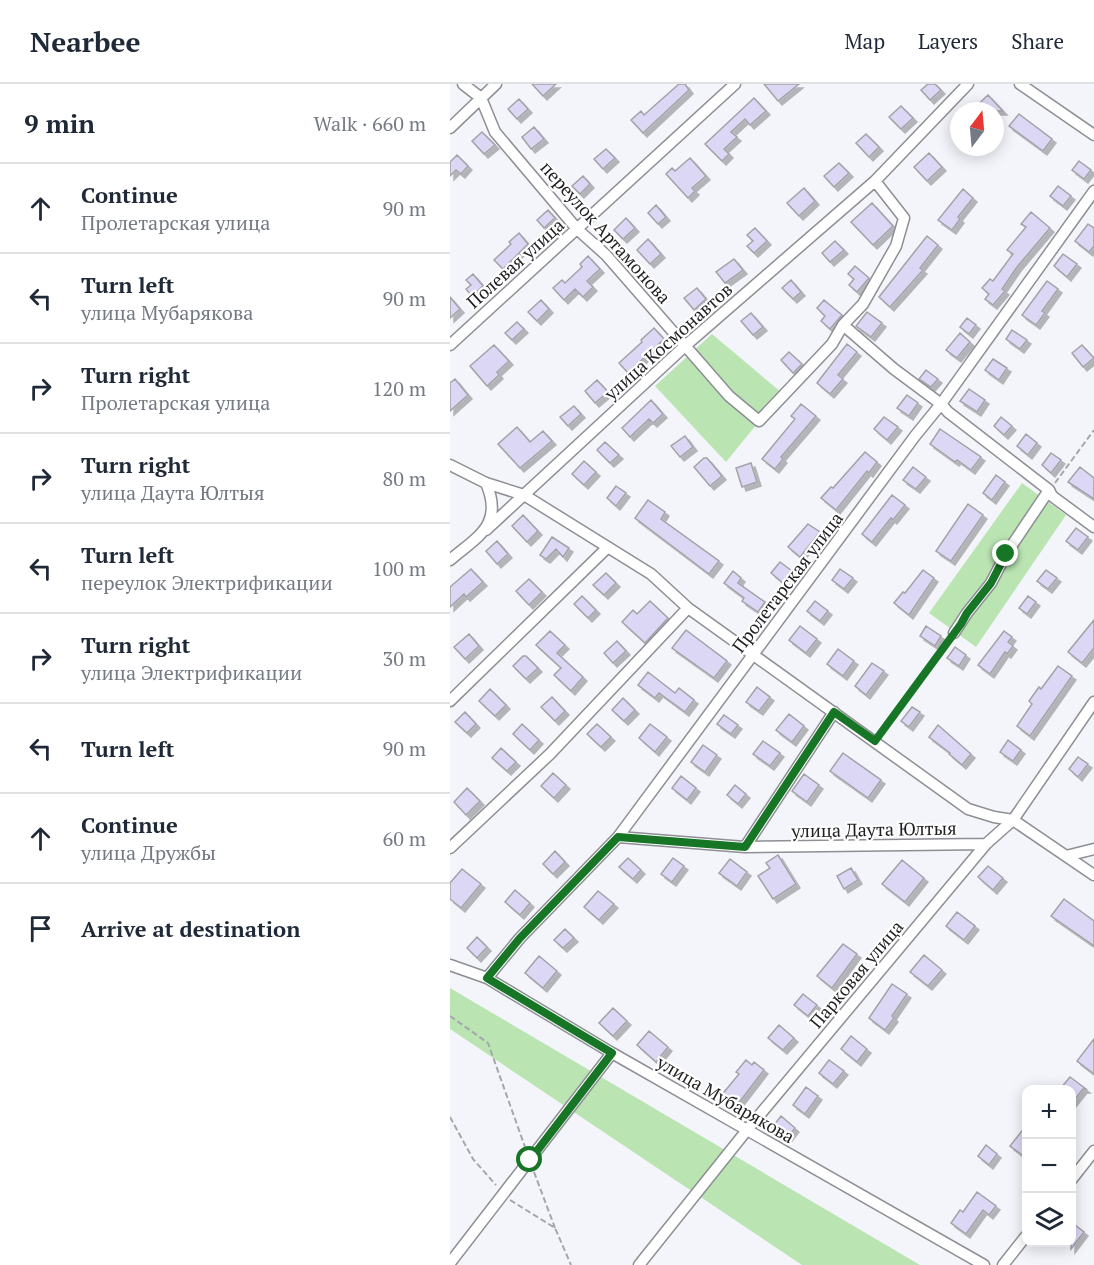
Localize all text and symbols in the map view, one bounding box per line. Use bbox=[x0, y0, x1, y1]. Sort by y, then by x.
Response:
text: Nearbee bbox=[30, 23, 140, 60]
text: Map bbox=[844, 27, 885, 55]
text: Layers bbox=[918, 27, 978, 55]
text: Share bbox=[1011, 27, 1064, 55]
north arrow bbox=[950, 102, 1004, 156]
text: 9 min bbox=[24, 106, 95, 140]
text: Walk · 660 m bbox=[314, 110, 426, 137]
street label: переулок Артамонова bbox=[535, 156, 677, 308]
text: Continue bbox=[81, 180, 178, 209]
icon: ahead bbox=[24, 192, 57, 225]
text: 90 m bbox=[383, 195, 426, 222]
text: Пролетарская улица bbox=[81, 209, 270, 236]
street label: Полевая улица bbox=[461, 213, 569, 313]
text: Turn left bbox=[81, 270, 174, 299]
street label: улица Космонавтов bbox=[598, 277, 737, 406]
icon: left bbox=[24, 282, 57, 315]
text: 90 m bbox=[383, 285, 426, 312]
text: улица Мубарякова bbox=[81, 299, 253, 326]
text: Turn right bbox=[81, 360, 190, 389]
icon: right bbox=[24, 372, 57, 405]
text: 120 m bbox=[372, 375, 426, 402]
text: Пролетарская улица bbox=[81, 389, 270, 416]
text: Turn right bbox=[81, 450, 190, 479]
icon: right bbox=[24, 462, 57, 495]
text: 80 m bbox=[383, 465, 426, 492]
text: улица Даута Юлтыя bbox=[81, 479, 265, 506]
street label: Пролетарская улица bbox=[726, 507, 848, 657]
text: Turn left bbox=[81, 540, 174, 569]
route end bbox=[992, 540, 1018, 566]
icon: left bbox=[24, 552, 57, 585]
text: 100 m bbox=[372, 555, 426, 582]
text: переулок Электрификации bbox=[81, 569, 333, 596]
text: Turn right bbox=[81, 630, 190, 659]
icon: right bbox=[24, 642, 57, 675]
text: 30 m bbox=[383, 645, 426, 672]
text: улица Электрификации bbox=[81, 659, 302, 686]
icon: left bbox=[24, 732, 57, 765]
text: Turn left bbox=[81, 734, 174, 763]
text: 90 m bbox=[383, 735, 426, 762]
text: Continue bbox=[81, 810, 178, 839]
street label: улица Даута Юлтыя bbox=[790, 816, 957, 842]
icon: ahead bbox=[24, 822, 57, 855]
text: 60 m bbox=[383, 825, 426, 852]
text: улица Дружбы bbox=[81, 839, 216, 866]
icon: arrive bbox=[24, 912, 57, 945]
text: Arrive at destination bbox=[81, 914, 300, 943]
street label: Парковая улица bbox=[804, 915, 908, 1033]
street label: улица Мубарякова bbox=[652, 1049, 799, 1148]
map controls bbox=[1022, 1085, 1076, 1247]
button: + bbox=[1022, 1085, 1076, 1139]
button: − bbox=[1022, 1139, 1076, 1193]
route start bbox=[516, 1146, 542, 1172]
button: layers bbox=[1022, 1193, 1076, 1247]

